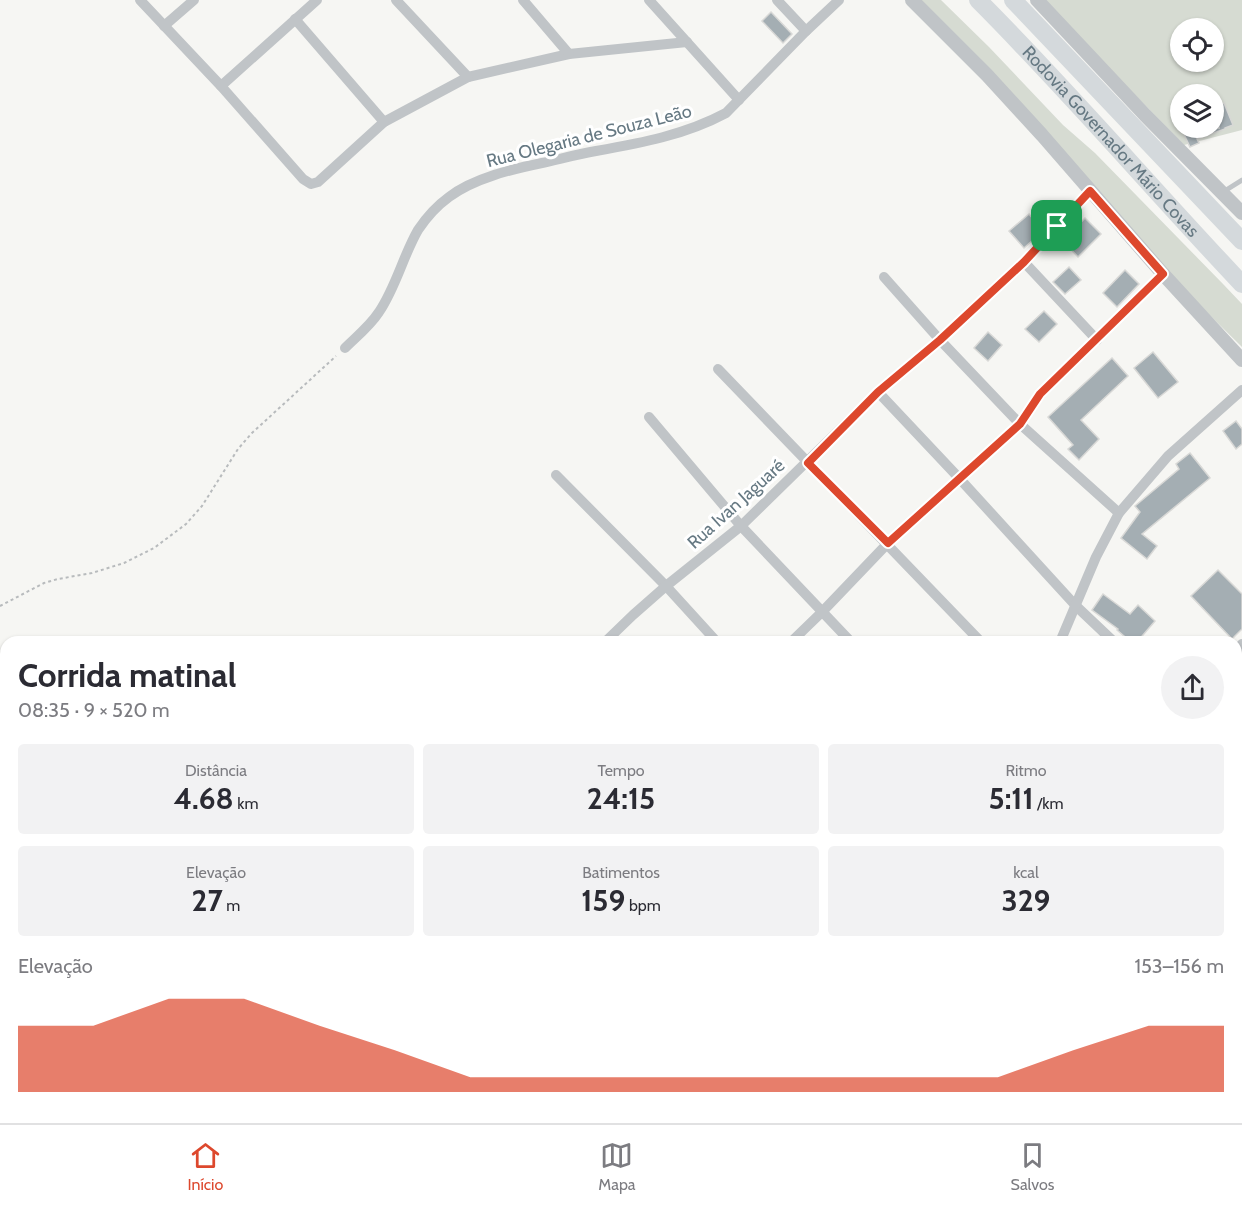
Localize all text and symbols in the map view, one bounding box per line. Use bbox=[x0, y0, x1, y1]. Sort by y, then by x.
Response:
map controls bbox=[1170, 18, 1224, 138]
button: locate bbox=[1170, 18, 1224, 72]
street label: Rodovia Governador Mário Covas bbox=[1018, 41, 1204, 242]
button: layers bbox=[1170, 84, 1224, 138]
street label: Rua Olegaria de Souza Leão bbox=[484, 100, 694, 172]
pin bbox=[1031, 200, 1082, 251]
icon: arrive bbox=[1040, 209, 1073, 242]
street label: Rua Ivan Jaguaré bbox=[683, 455, 789, 553]
text: Corrida matinal bbox=[18, 655, 236, 695]
button: share bbox=[1161, 656, 1224, 719]
text: 08:35 · 9 × 520 m bbox=[18, 698, 169, 722]
text: Distância bbox=[185, 761, 247, 780]
text: Tempo bbox=[597, 761, 645, 780]
text: Ritmo bbox=[1005, 761, 1047, 780]
text: 4.68 bbox=[173, 780, 234, 817]
text: 24:15 bbox=[587, 780, 655, 817]
text: 5:11 bbox=[989, 780, 1033, 817]
text: km bbox=[234, 794, 259, 813]
text: /km bbox=[1033, 794, 1063, 813]
text: Elevação bbox=[186, 863, 246, 882]
text: Batimentos bbox=[582, 863, 660, 882]
text: kcal bbox=[1013, 863, 1039, 882]
text: 27 bbox=[192, 882, 223, 919]
text: 159 bbox=[581, 882, 625, 919]
text: 329 bbox=[1002, 882, 1050, 919]
text: m bbox=[223, 896, 240, 915]
text: bpm bbox=[625, 896, 661, 915]
text: Elevação bbox=[18, 954, 93, 978]
text: 153–156 m bbox=[1135, 954, 1224, 978]
tab: Início bbox=[188, 1139, 223, 1194]
tab: Mapa bbox=[598, 1139, 636, 1194]
tab: Salvos bbox=[1011, 1139, 1054, 1194]

